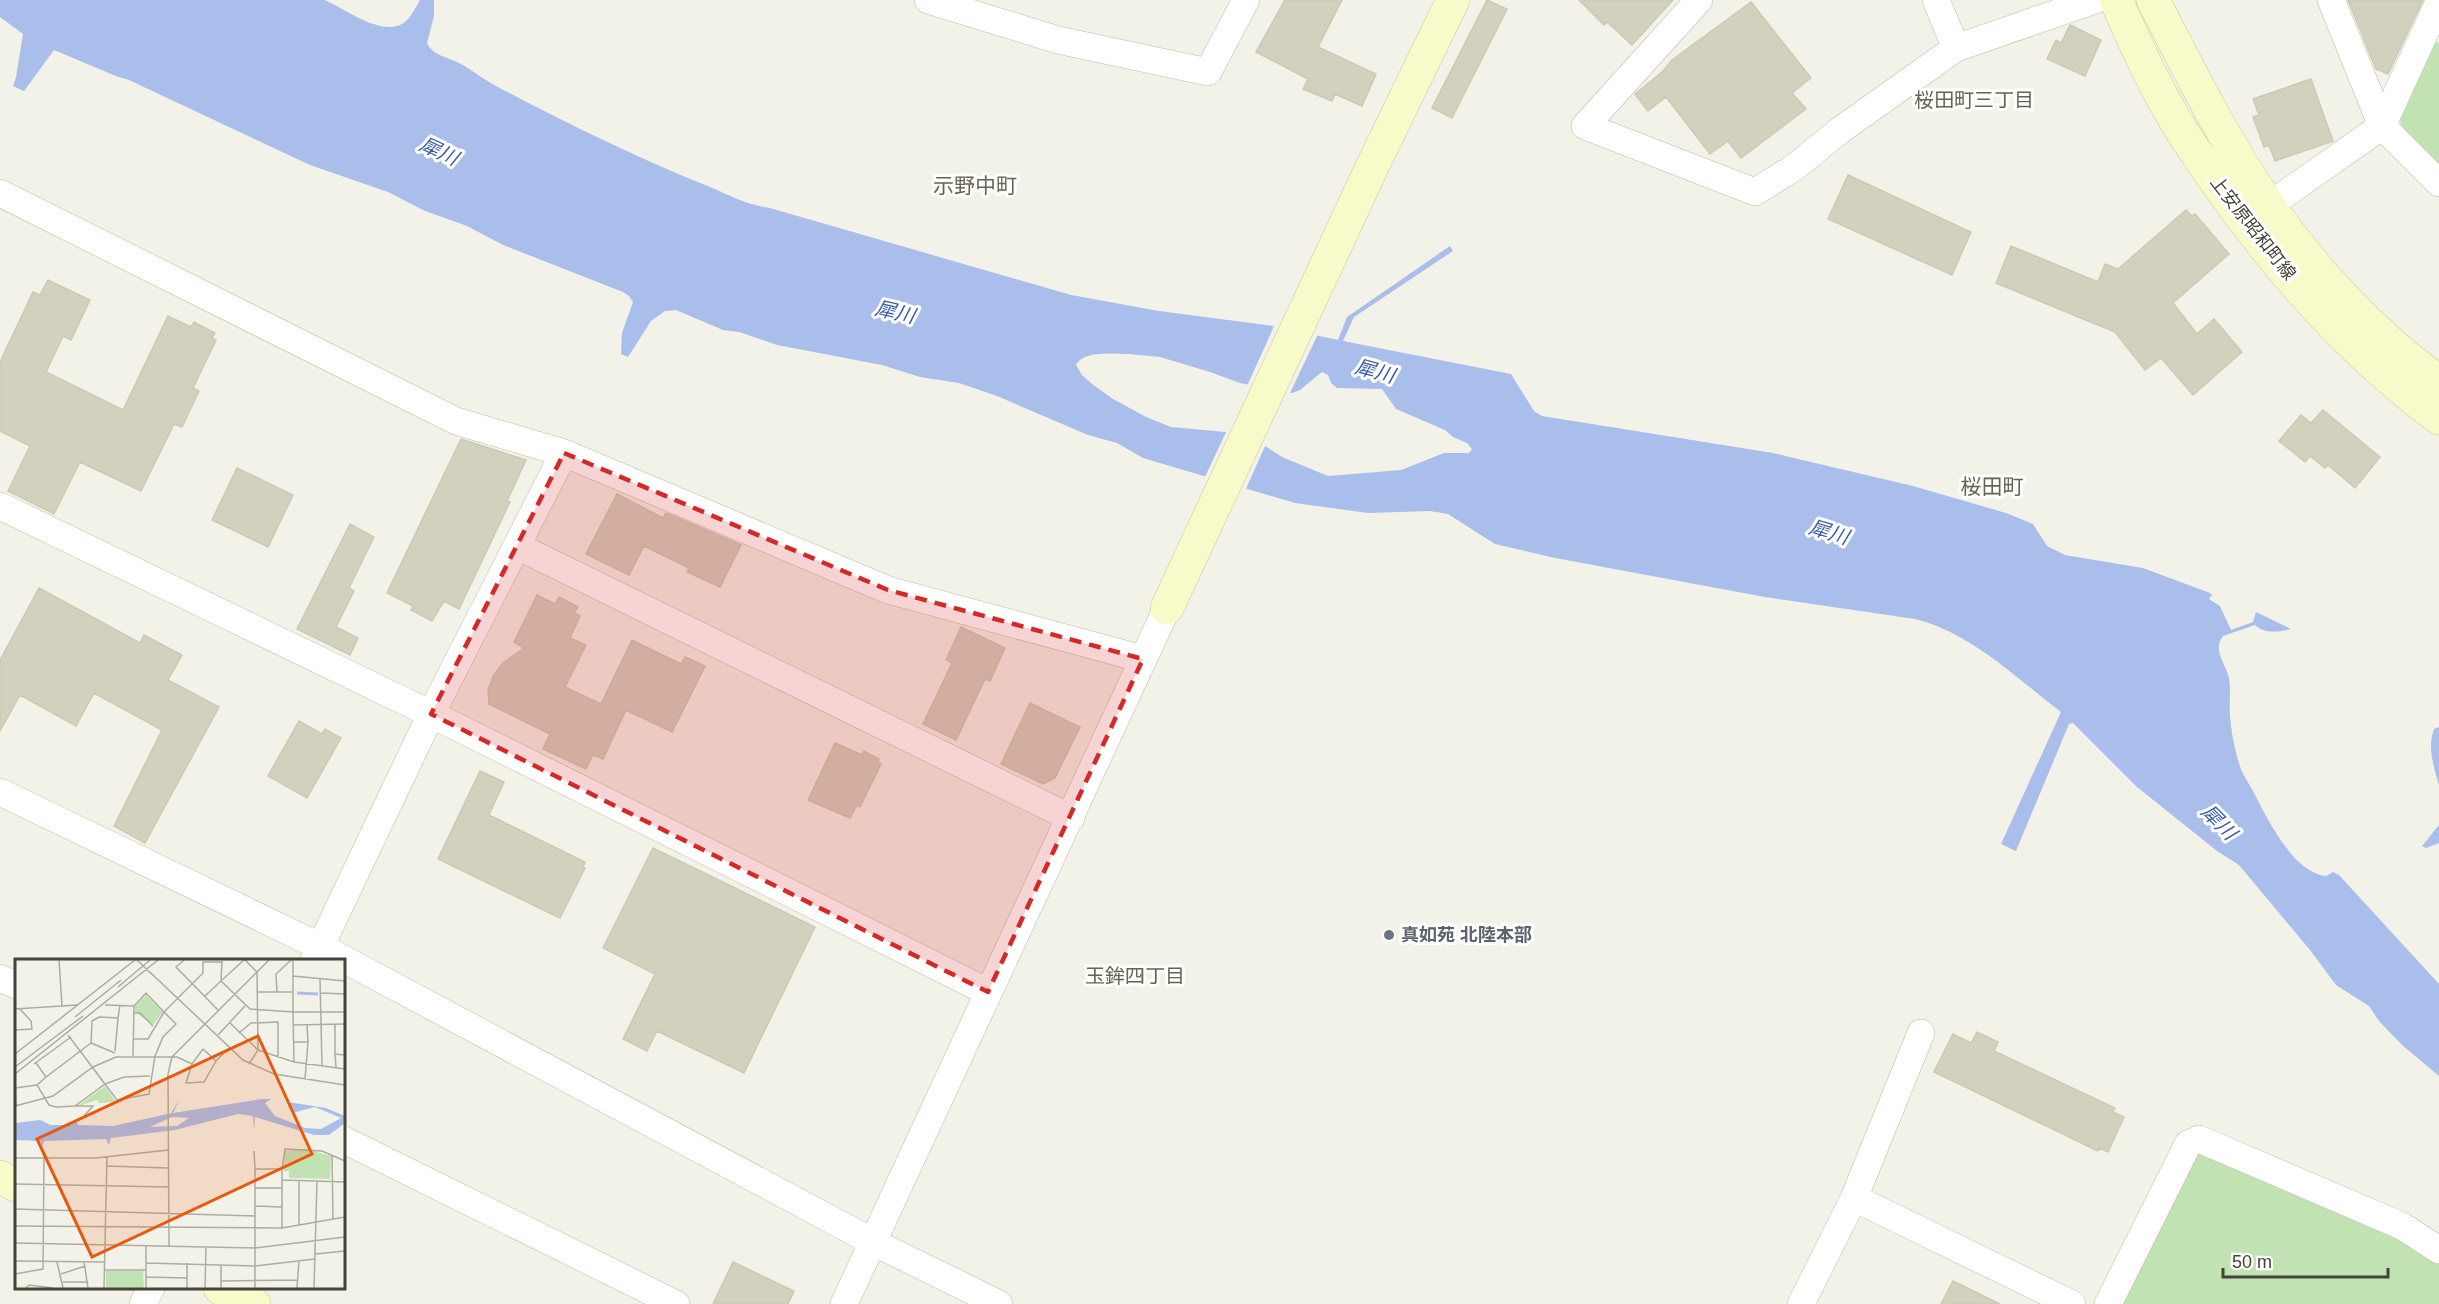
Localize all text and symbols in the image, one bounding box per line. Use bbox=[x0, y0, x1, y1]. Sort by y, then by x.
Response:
district label: 桜田町三丁目 bbox=[1914, 89, 2034, 111]
water label: 犀川 bbox=[416, 133, 464, 170]
street label: 上安原昭和町線 bbox=[2206, 172, 2300, 284]
district label: 示野中町 bbox=[933, 174, 1017, 197]
water label: 犀川 bbox=[873, 297, 919, 328]
water label: 犀川 bbox=[1353, 355, 1399, 387]
district label: 桜田町 bbox=[1961, 475, 2024, 498]
water label: 犀川 bbox=[1807, 516, 1853, 549]
water label: 犀川 bbox=[2197, 800, 2242, 845]
place label: 真如苑 北陸本部 bbox=[1401, 925, 1532, 945]
marker: 真如苑 北陸本部 bbox=[1382, 928, 1396, 942]
inset map bbox=[15, 959, 345, 1289]
district label: 玉鉾四丁目 bbox=[1085, 965, 1185, 987]
scale bar bbox=[2223, 1241, 2388, 1279]
text: 50 m bbox=[2232, 1252, 2272, 1272]

